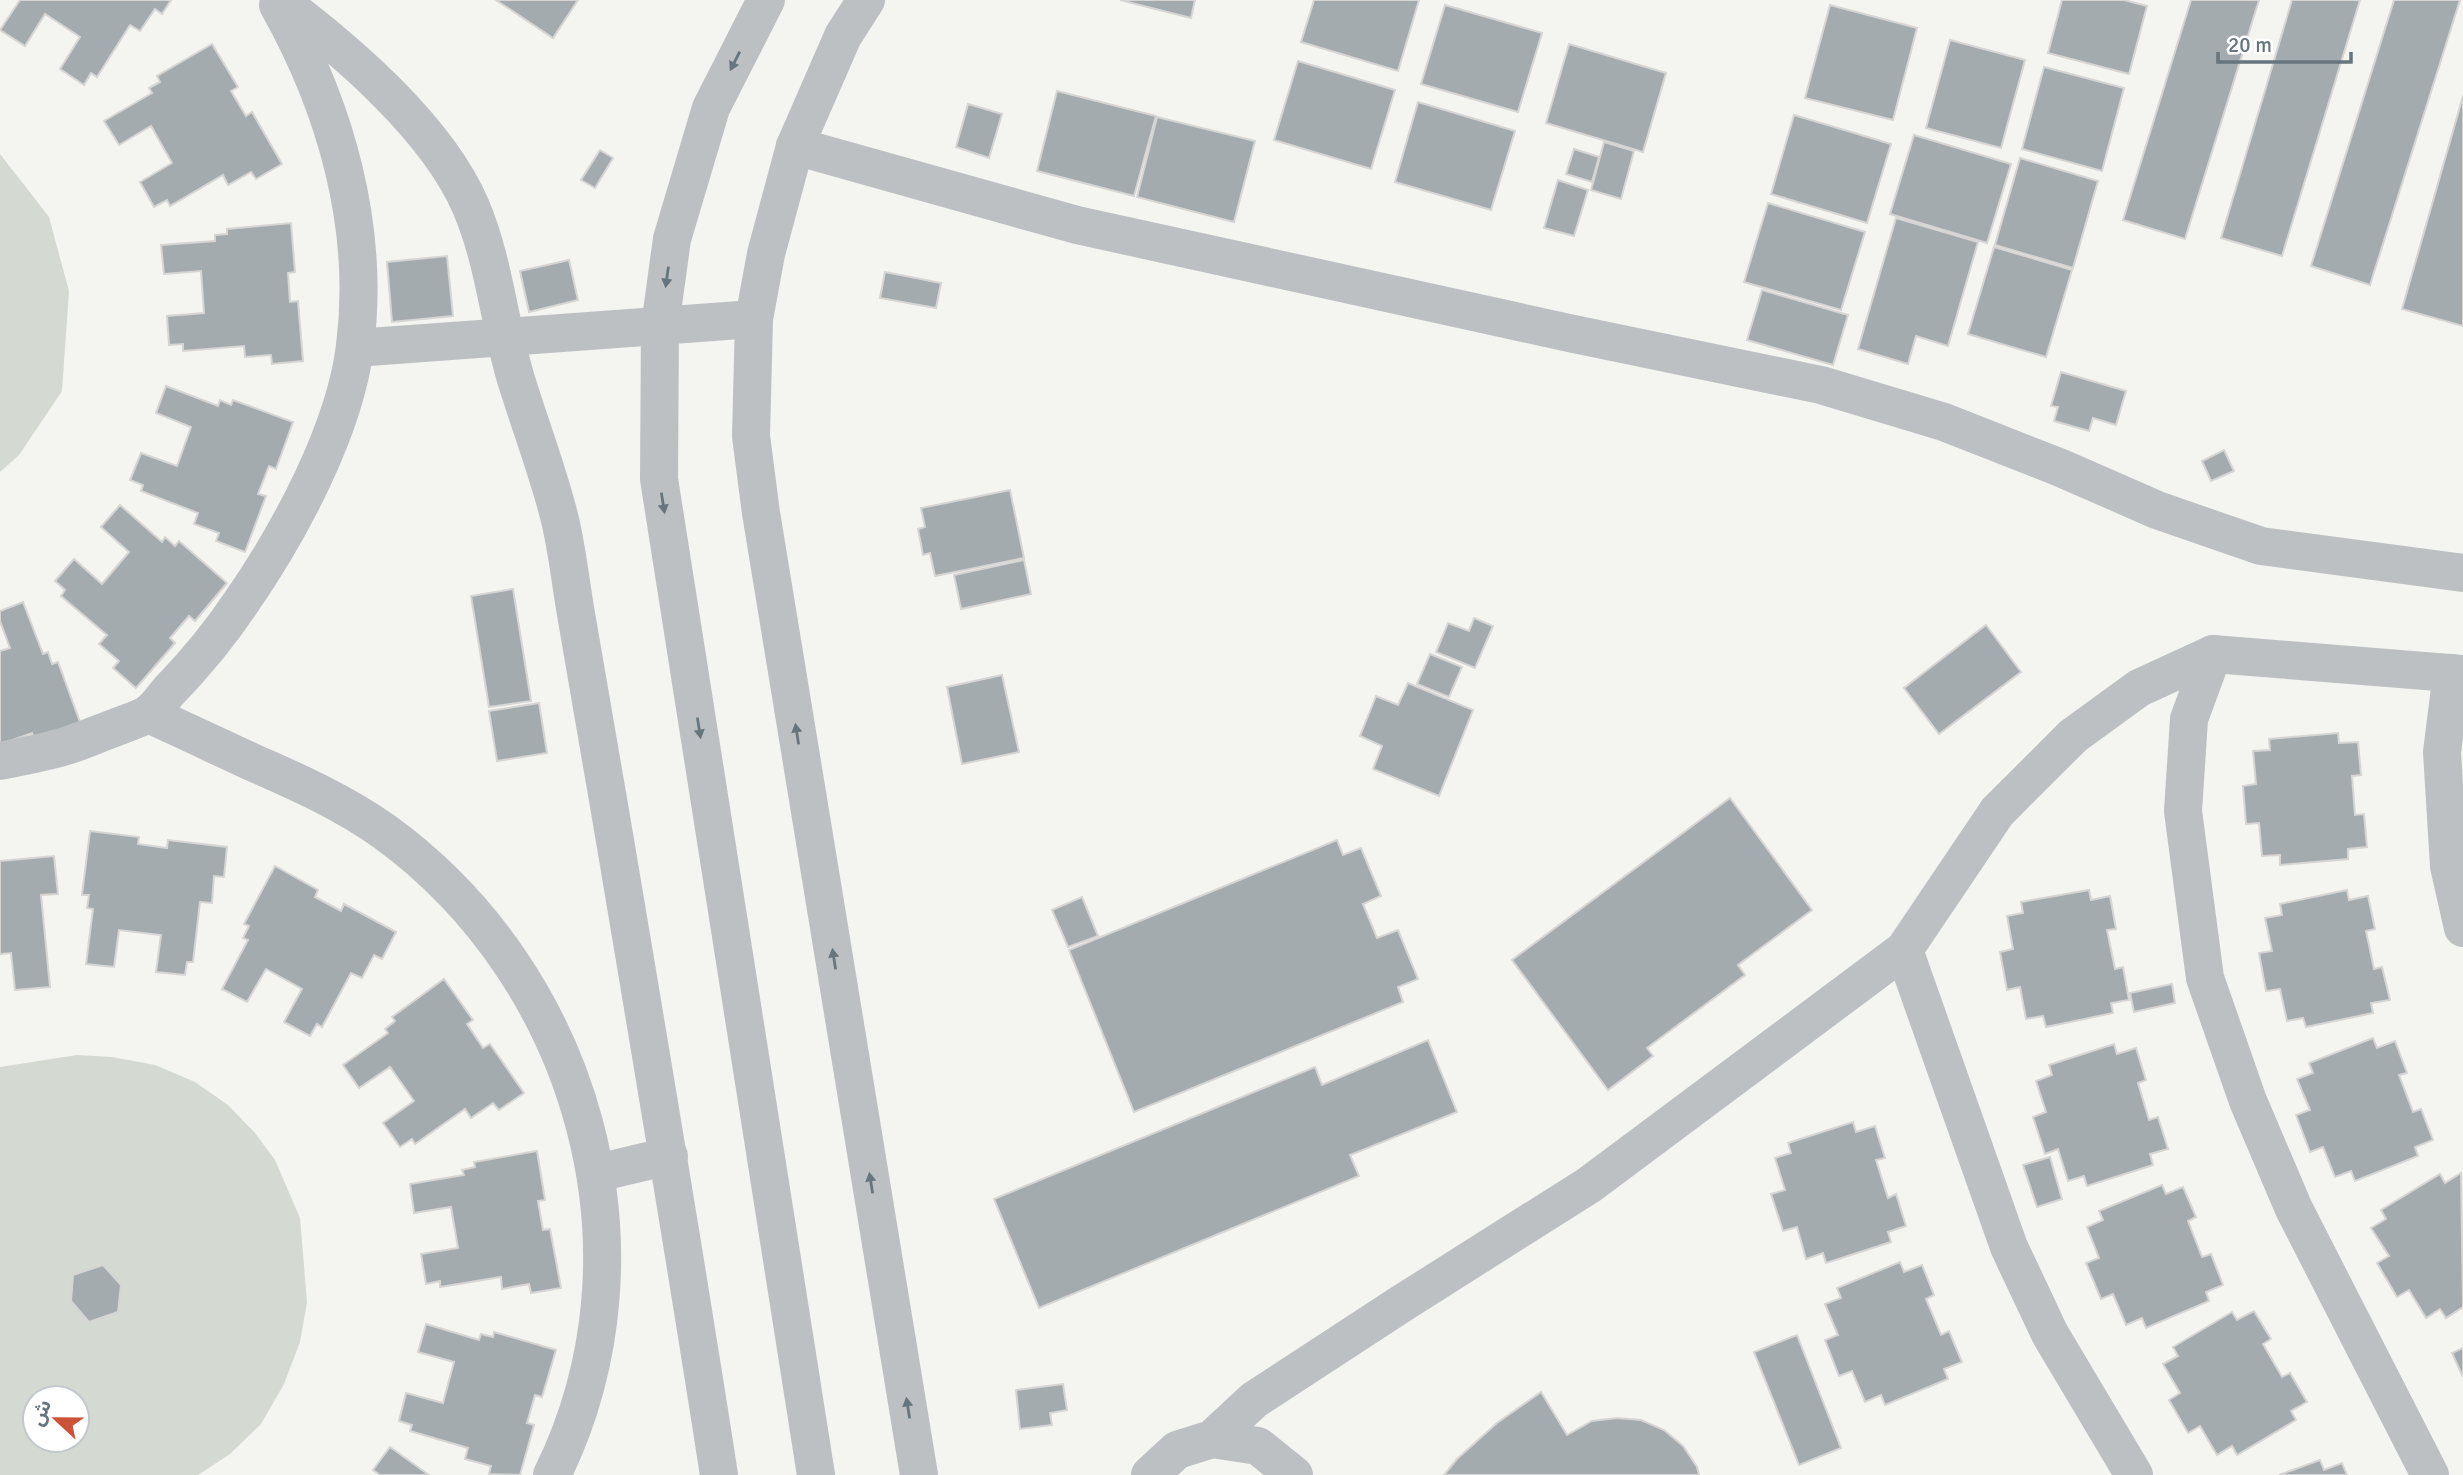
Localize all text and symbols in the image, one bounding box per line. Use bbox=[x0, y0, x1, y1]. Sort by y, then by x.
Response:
scale bar bbox=[2218, 21, 2351, 65]
text: 20 m bbox=[2228, 32, 2272, 58]
one-way arrow bbox=[730, 51, 741, 71]
one-way arrow bbox=[661, 266, 672, 288]
one-way arrow bbox=[658, 493, 669, 515]
one-way arrow bbox=[694, 717, 705, 739]
one-way arrow bbox=[791, 723, 802, 745]
one-way arrow bbox=[828, 948, 839, 970]
one-way arrow bbox=[865, 1172, 876, 1194]
north arrow bbox=[21, 1384, 91, 1454]
text: ش bbox=[25, 1396, 57, 1430]
one-way arrow bbox=[902, 1397, 913, 1419]

